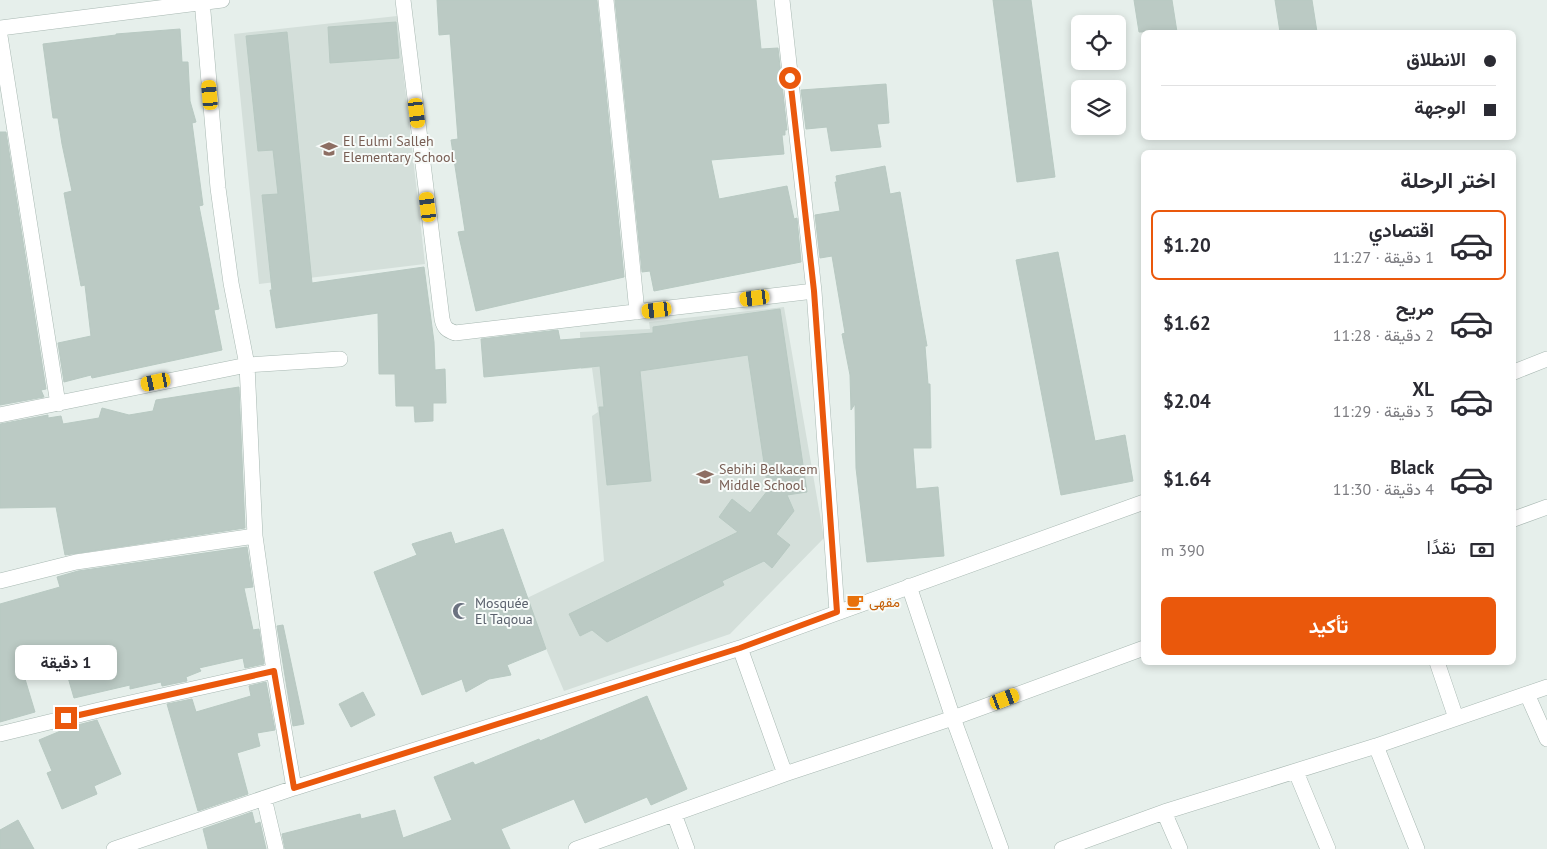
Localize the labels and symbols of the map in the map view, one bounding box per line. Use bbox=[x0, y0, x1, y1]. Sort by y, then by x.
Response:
route start bbox=[779, 67, 801, 89]
car bbox=[201, 79, 218, 111]
car bbox=[407, 97, 426, 129]
place label: El Eulmi Salleh Elementary School bbox=[343, 132, 455, 166]
school or university icon: El Eulmi Salleh Elementary School bbox=[319, 139, 339, 159]
car bbox=[418, 191, 437, 223]
car bbox=[739, 289, 770, 307]
car bbox=[641, 301, 672, 319]
car bbox=[139, 372, 172, 392]
place label: Sebihi Belkacem Middle School bbox=[719, 460, 818, 494]
school or university icon: Sebihi Belkacem Middle School bbox=[695, 467, 715, 487]
cafe icon: مقهى bbox=[845, 592, 865, 612]
place label: مقهى bbox=[869, 593, 900, 611]
place label: Mosquée El Taqoua bbox=[475, 594, 533, 628]
mosque icon: Mosquée El Taqoua bbox=[451, 601, 471, 621]
callout: 1 دقيقة bbox=[15, 646, 117, 680]
car bbox=[988, 687, 1021, 711]
route end bbox=[55, 707, 77, 729]

